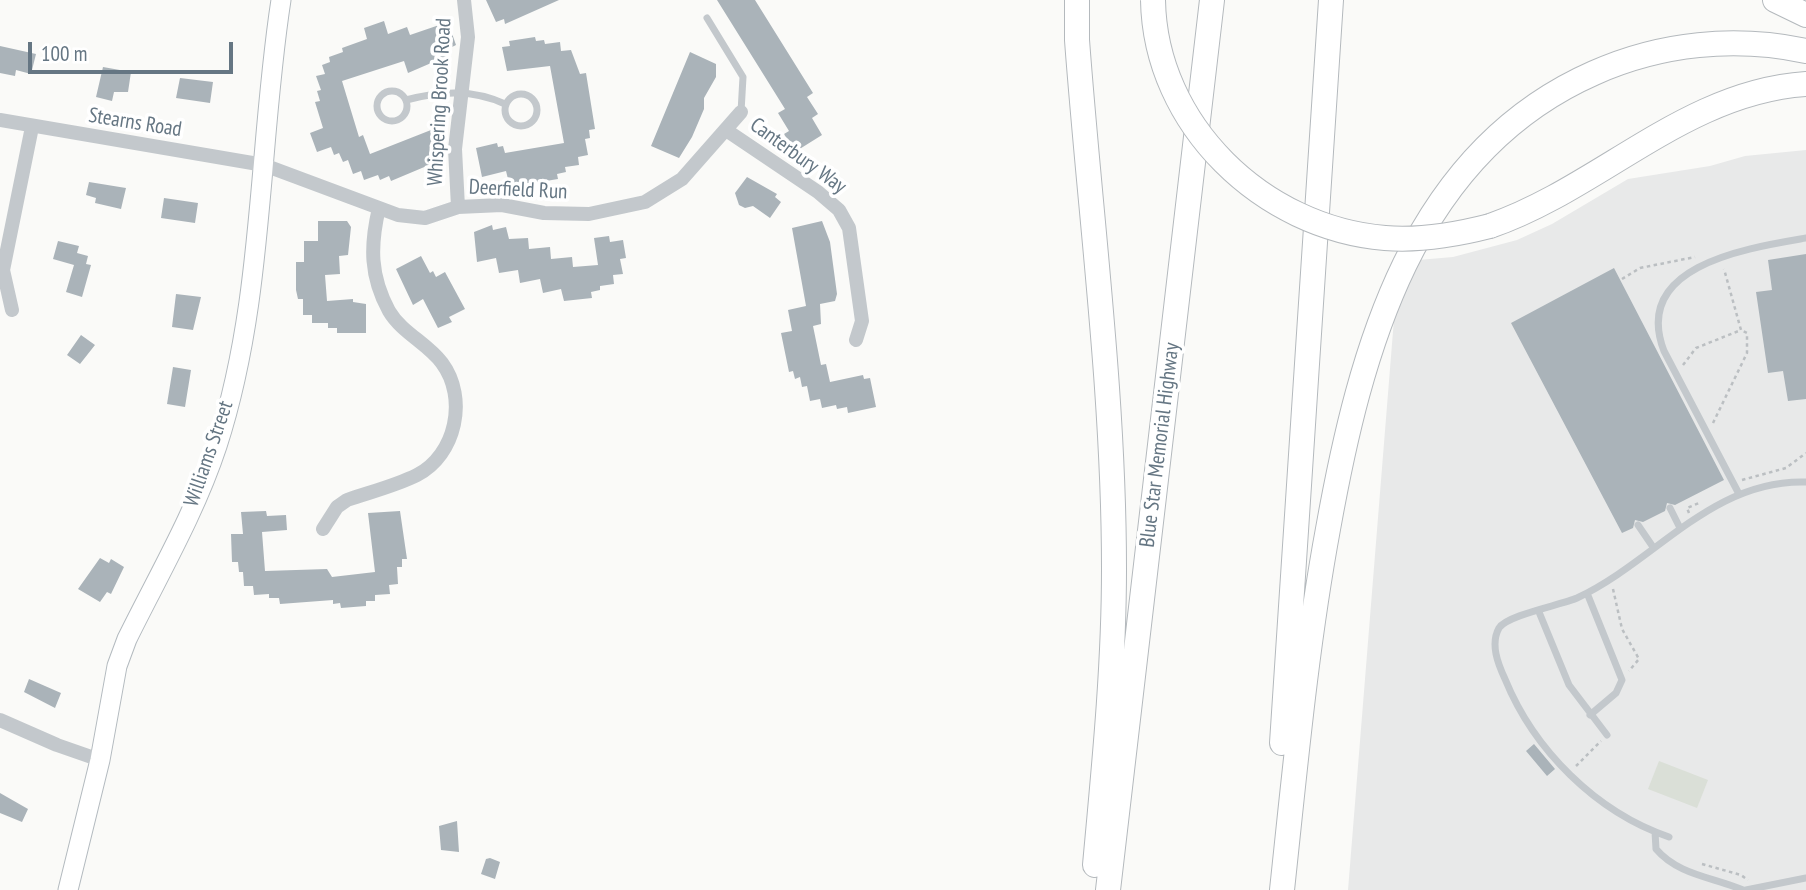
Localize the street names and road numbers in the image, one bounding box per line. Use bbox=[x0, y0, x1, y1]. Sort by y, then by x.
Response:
street label: Whispering Brook Road bbox=[423, 17, 457, 187]
street label: Stearns Road bbox=[87, 103, 183, 143]
street label: Canterbury Way bbox=[745, 113, 851, 199]
street label: Deerfield Run bbox=[468, 175, 568, 205]
street label: Blue Star Memorial Highway bbox=[1135, 341, 1185, 549]
street label: Williams Street bbox=[179, 398, 239, 510]

